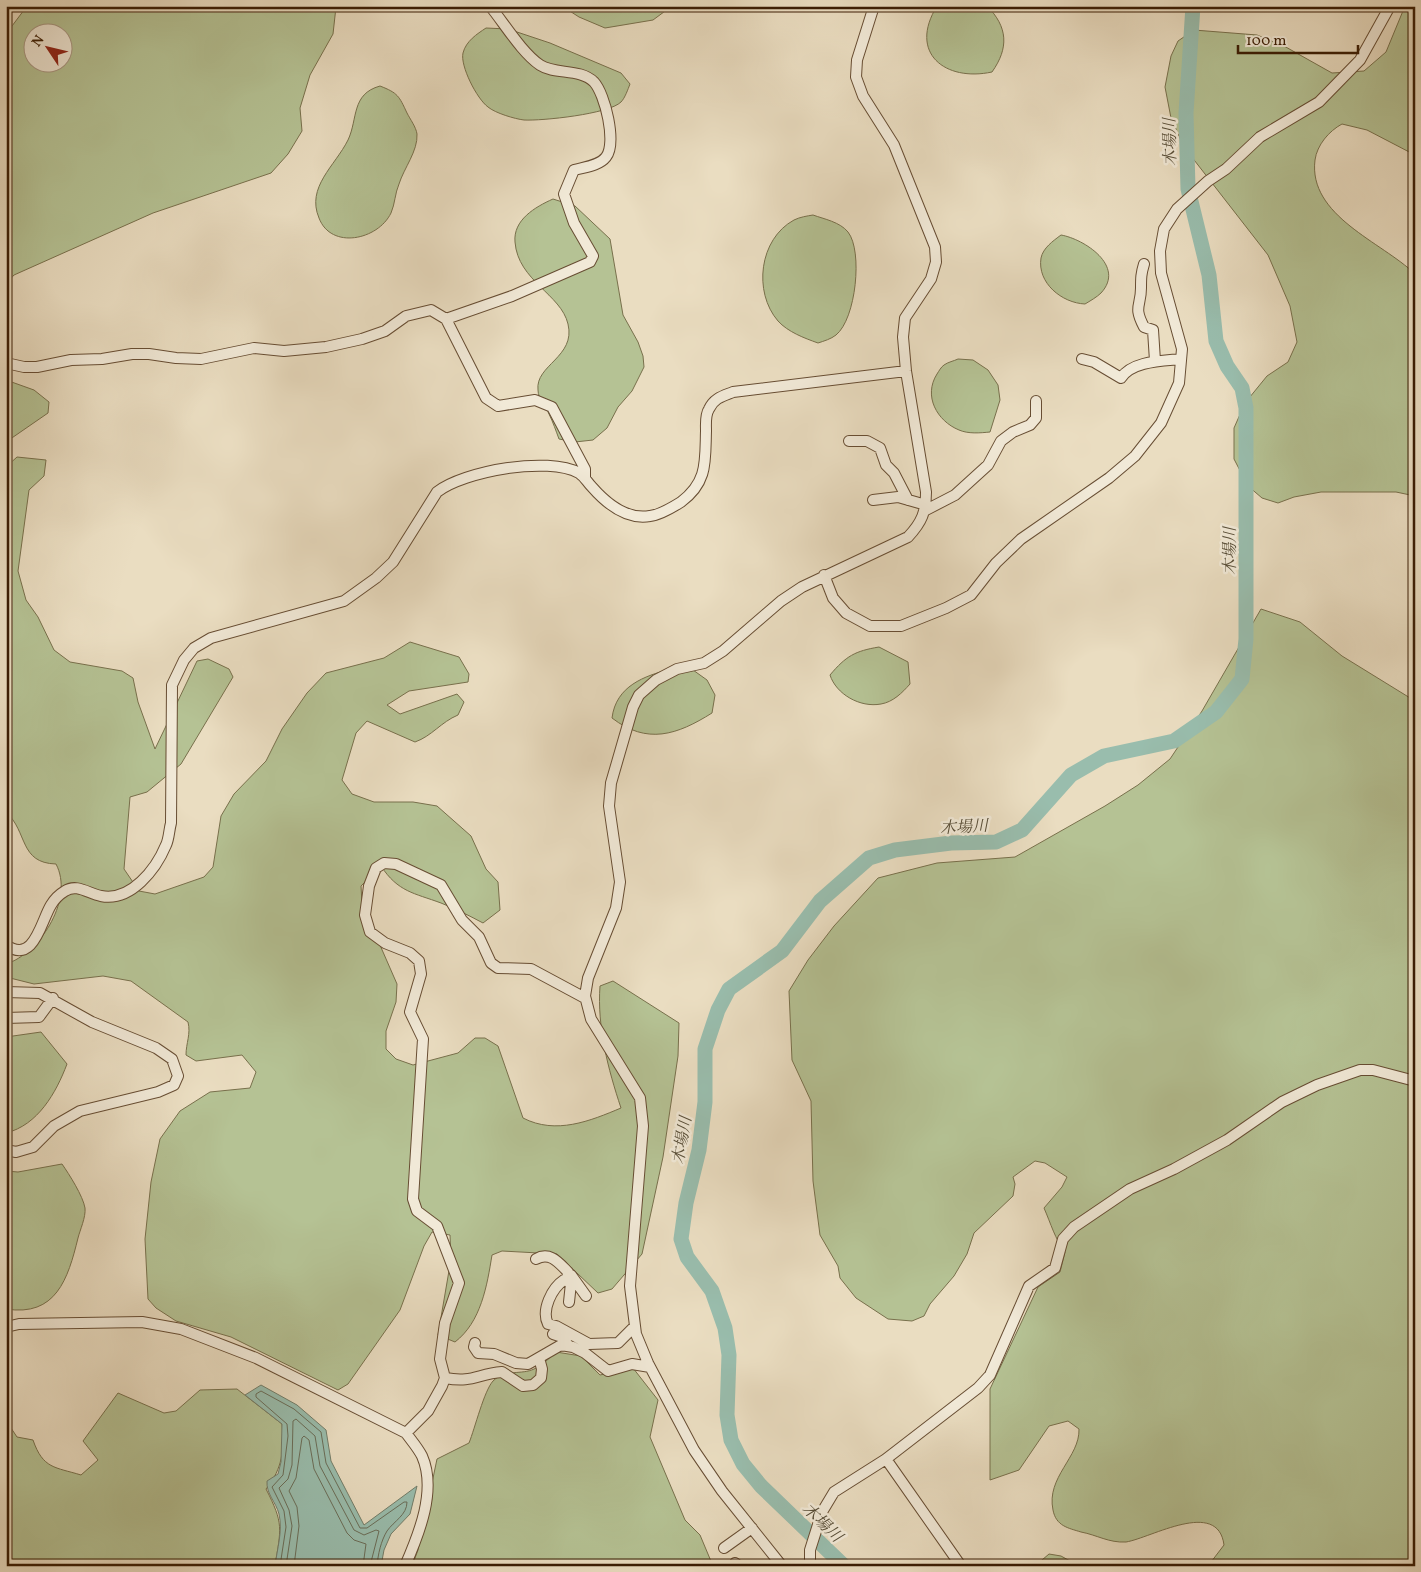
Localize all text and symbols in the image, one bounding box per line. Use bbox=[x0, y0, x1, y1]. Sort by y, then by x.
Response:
north arrow bbox=[22, 22, 72, 72]
scale bar bbox=[1238, 22, 1358, 54]
text: 100 m bbox=[1246, 31, 1286, 52]
text: N bbox=[28, 32, 49, 51]
water label: 木場川 bbox=[1160, 116, 1182, 166]
water label: 木場川 bbox=[1220, 525, 1242, 575]
water label: 木場川 bbox=[940, 816, 991, 840]
water label: 木場川 bbox=[668, 1113, 698, 1166]
water label: 木場川 bbox=[797, 1499, 848, 1549]

